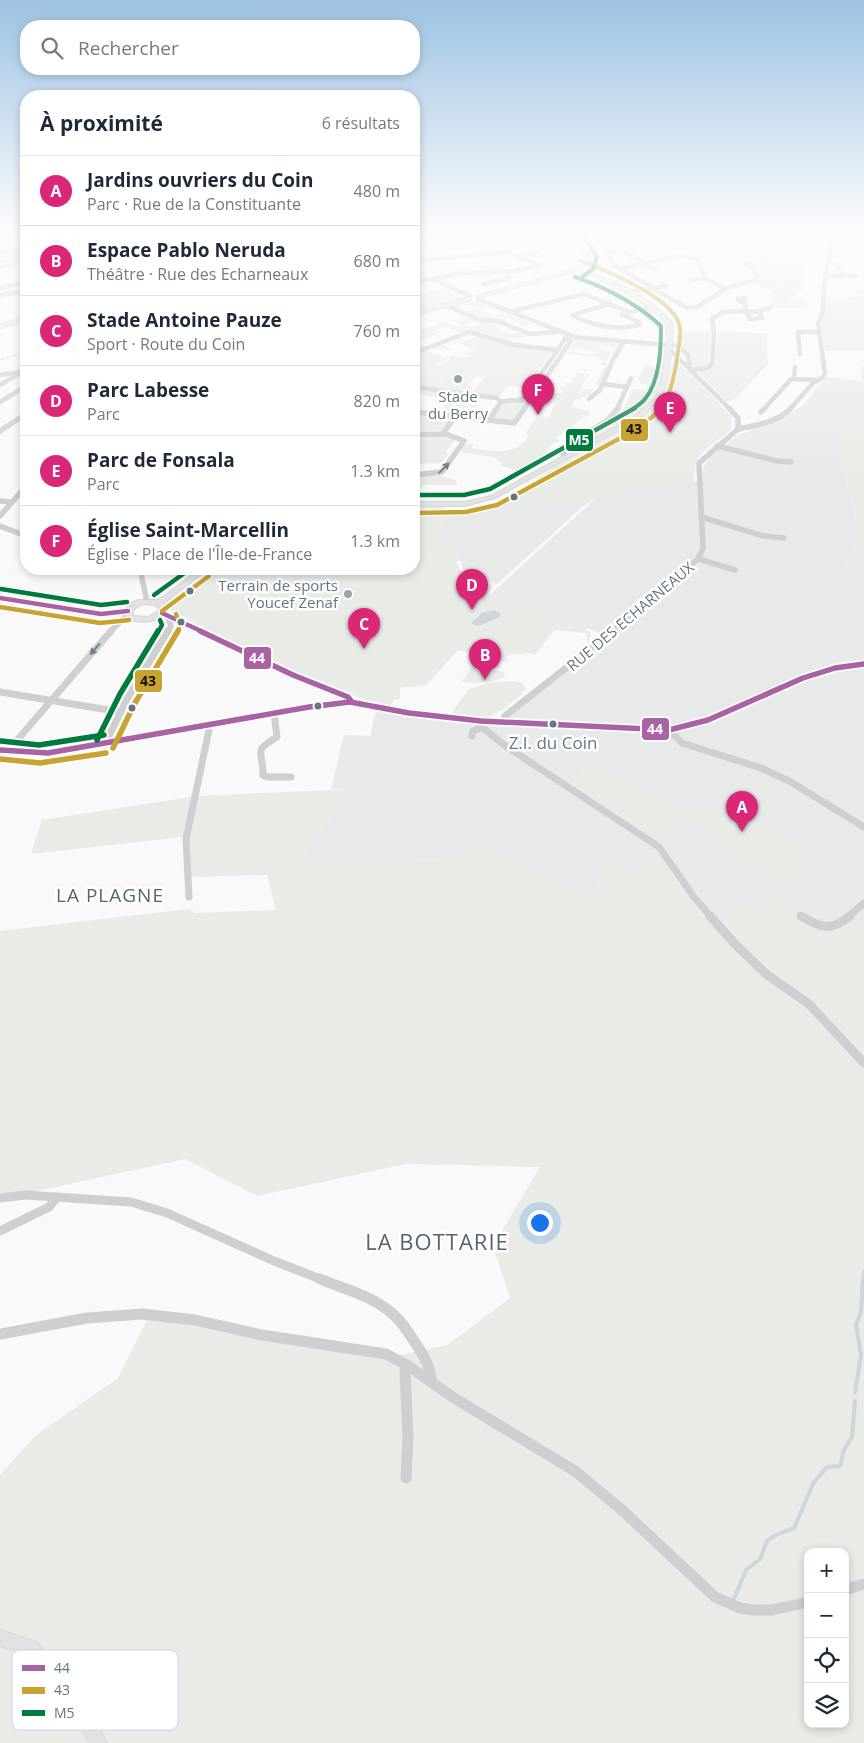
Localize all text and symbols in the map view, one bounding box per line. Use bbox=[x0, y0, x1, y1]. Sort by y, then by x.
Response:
search box bbox=[20, 20, 420, 75]
icon: search bbox=[38, 34, 66, 62]
text: Rechercher bbox=[78, 35, 179, 61]
text: À proximité bbox=[40, 109, 163, 137]
text: 6 résultats bbox=[322, 112, 400, 134]
text: Jardins ouvriers du Coin bbox=[87, 167, 313, 193]
text: A bbox=[50, 180, 62, 202]
text: 480 m bbox=[354, 180, 400, 202]
text: Parc · Rue de la Constituante bbox=[87, 193, 301, 215]
text: Espace Pablo Neruda bbox=[87, 237, 286, 263]
text: B bbox=[51, 250, 61, 272]
text: 680 m bbox=[354, 250, 400, 272]
text: Théâtre · Rue des Echarneaux bbox=[87, 263, 308, 285]
text: Stade Antoine Pauze bbox=[87, 307, 282, 333]
text: C bbox=[51, 320, 61, 342]
text: 760 m bbox=[354, 320, 400, 342]
text: Sport · Route du Coin bbox=[87, 333, 245, 355]
marker: Stade du Berry bbox=[452, 373, 464, 385]
pin: F bbox=[522, 374, 554, 415]
text: Parc Labesse bbox=[87, 377, 209, 403]
place label: Stade du Berry bbox=[428, 386, 489, 423]
text: D bbox=[50, 390, 62, 412]
text: 820 m bbox=[354, 390, 400, 412]
pin: E bbox=[654, 392, 686, 433]
text: Parc bbox=[87, 403, 120, 425]
line badge: 43 bbox=[620, 418, 649, 442]
text: 43 bbox=[626, 419, 642, 438]
line badge: M5 bbox=[565, 428, 594, 452]
text: M5 bbox=[568, 430, 590, 449]
text: Parc de Fonsala bbox=[87, 447, 235, 473]
text: E bbox=[52, 460, 60, 482]
text: 1.3 km bbox=[350, 460, 400, 482]
one-way arrow bbox=[438, 462, 450, 474]
text: Parc bbox=[87, 473, 120, 495]
unlabelled marker bbox=[509, 492, 519, 502]
text: Église Saint-Marcellin bbox=[87, 517, 289, 543]
text: F bbox=[52, 530, 60, 552]
text: 1.3 km bbox=[350, 530, 400, 552]
text: Église · Place de l'Île-de-France bbox=[87, 543, 312, 565]
street label: RUE DES ECHARNEAUX bbox=[562, 557, 698, 675]
pin: D bbox=[456, 569, 488, 610]
place label: Terrain de sports Youcef Zenaf bbox=[218, 575, 339, 612]
unlabelled marker bbox=[185, 586, 195, 596]
marker: Terrain de sports Youcef Zenaf bbox=[342, 588, 354, 600]
pin: C bbox=[348, 608, 380, 649]
unlabelled marker bbox=[176, 617, 186, 627]
pin: B bbox=[469, 639, 501, 680]
one-way arrow bbox=[89, 643, 100, 656]
line badge: 44 bbox=[243, 646, 272, 670]
text: 44 bbox=[249, 648, 265, 667]
line badge: 43 bbox=[134, 669, 163, 693]
text: 43 bbox=[140, 671, 156, 690]
unlabelled marker bbox=[313, 701, 323, 711]
unlabelled marker bbox=[127, 703, 137, 713]
line badge: 44 bbox=[641, 717, 670, 741]
marker: Z.I. du Coin bbox=[548, 719, 558, 729]
text: 44 bbox=[647, 719, 663, 738]
place label: Z.I. du Coin bbox=[509, 731, 597, 754]
pin: A bbox=[726, 791, 758, 832]
district label: LA PLAGNE bbox=[56, 882, 164, 908]
your location bbox=[527, 1210, 553, 1236]
district label: LA BOTTARIE bbox=[365, 1226, 509, 1256]
map controls bbox=[804, 1548, 849, 1728]
button: + bbox=[804, 1548, 849, 1593]
button: − bbox=[804, 1593, 849, 1638]
button: locate bbox=[804, 1638, 849, 1683]
legend bbox=[12, 1650, 178, 1730]
text: 44 bbox=[54, 1658, 70, 1677]
text: 43 bbox=[54, 1680, 70, 1699]
button: layers bbox=[804, 1683, 849, 1728]
text: M5 bbox=[54, 1703, 75, 1722]

